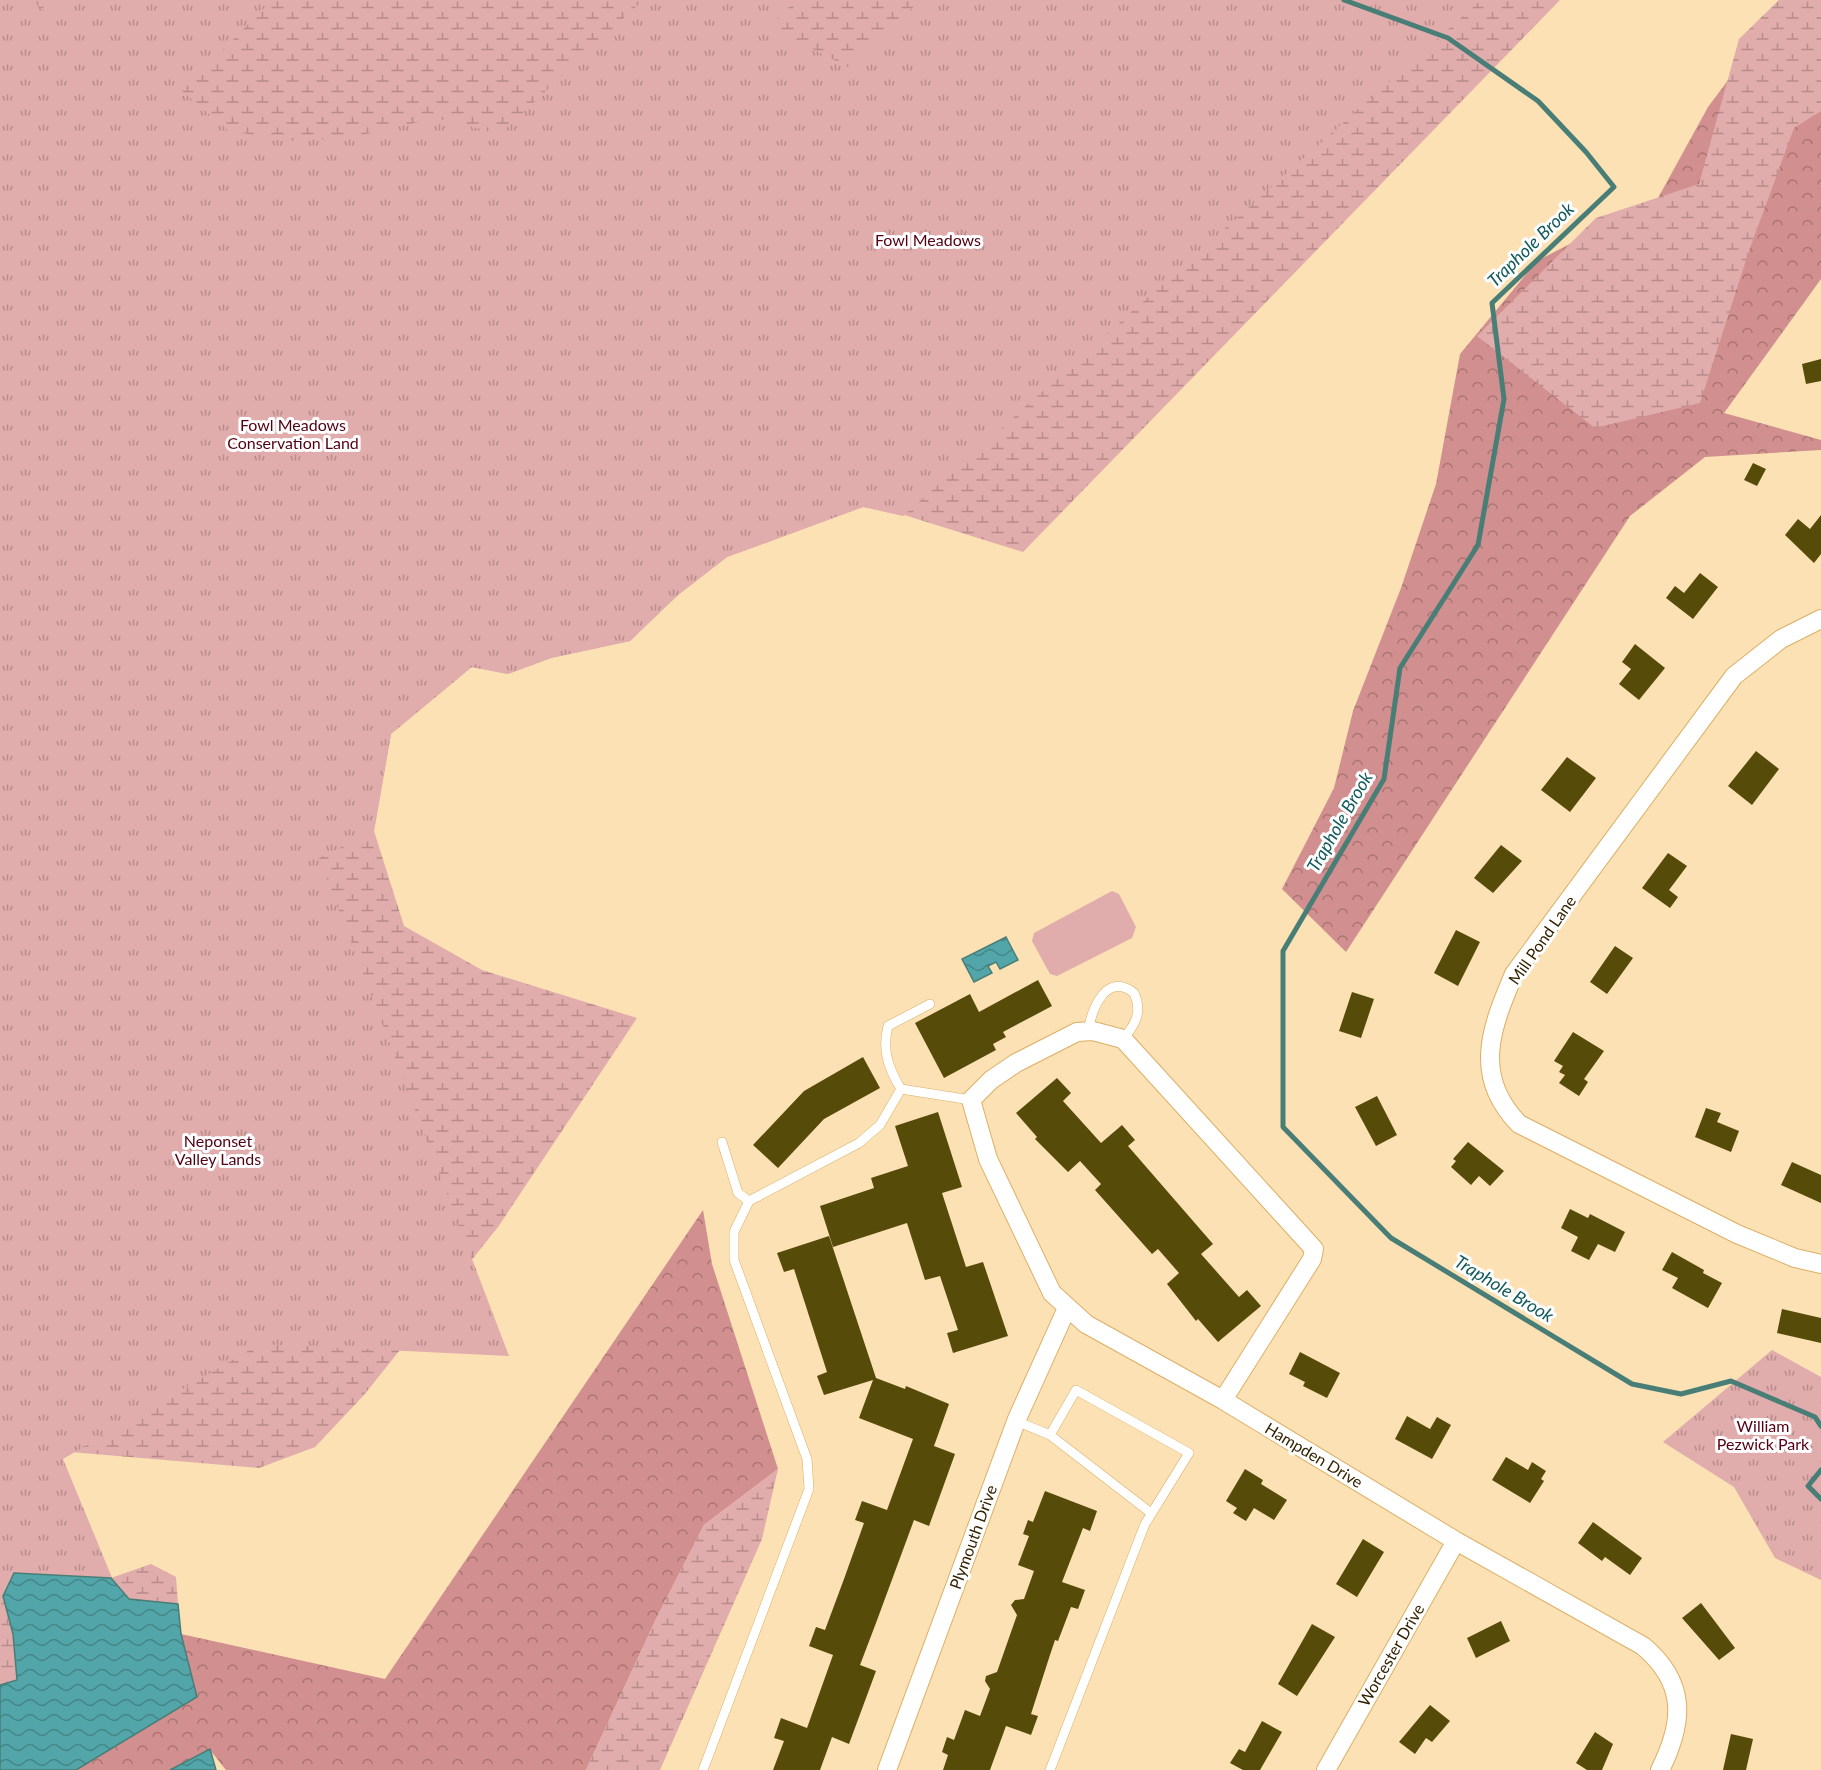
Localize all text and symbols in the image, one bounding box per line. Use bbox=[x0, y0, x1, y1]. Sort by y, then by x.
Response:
water label: Traphole Brook bbox=[1482, 197, 1579, 291]
park label: Fowl Meadows bbox=[875, 230, 981, 249]
park label: Fowl Meadows Conservation Land bbox=[227, 415, 359, 452]
water label: Traphole Brook bbox=[1302, 767, 1377, 876]
street label: Mill Pond Lane bbox=[1504, 892, 1579, 988]
park label: Neponset Valley Lands bbox=[175, 1131, 261, 1168]
water label: Traphole Brook bbox=[1451, 1250, 1559, 1327]
park label: William Pezwick Park bbox=[1717, 1416, 1810, 1453]
street label: Hampden Drive bbox=[1262, 1418, 1367, 1491]
street label: Plymouth Drive bbox=[945, 1482, 1000, 1592]
street label: Worcester Drive bbox=[1354, 1600, 1428, 1709]

